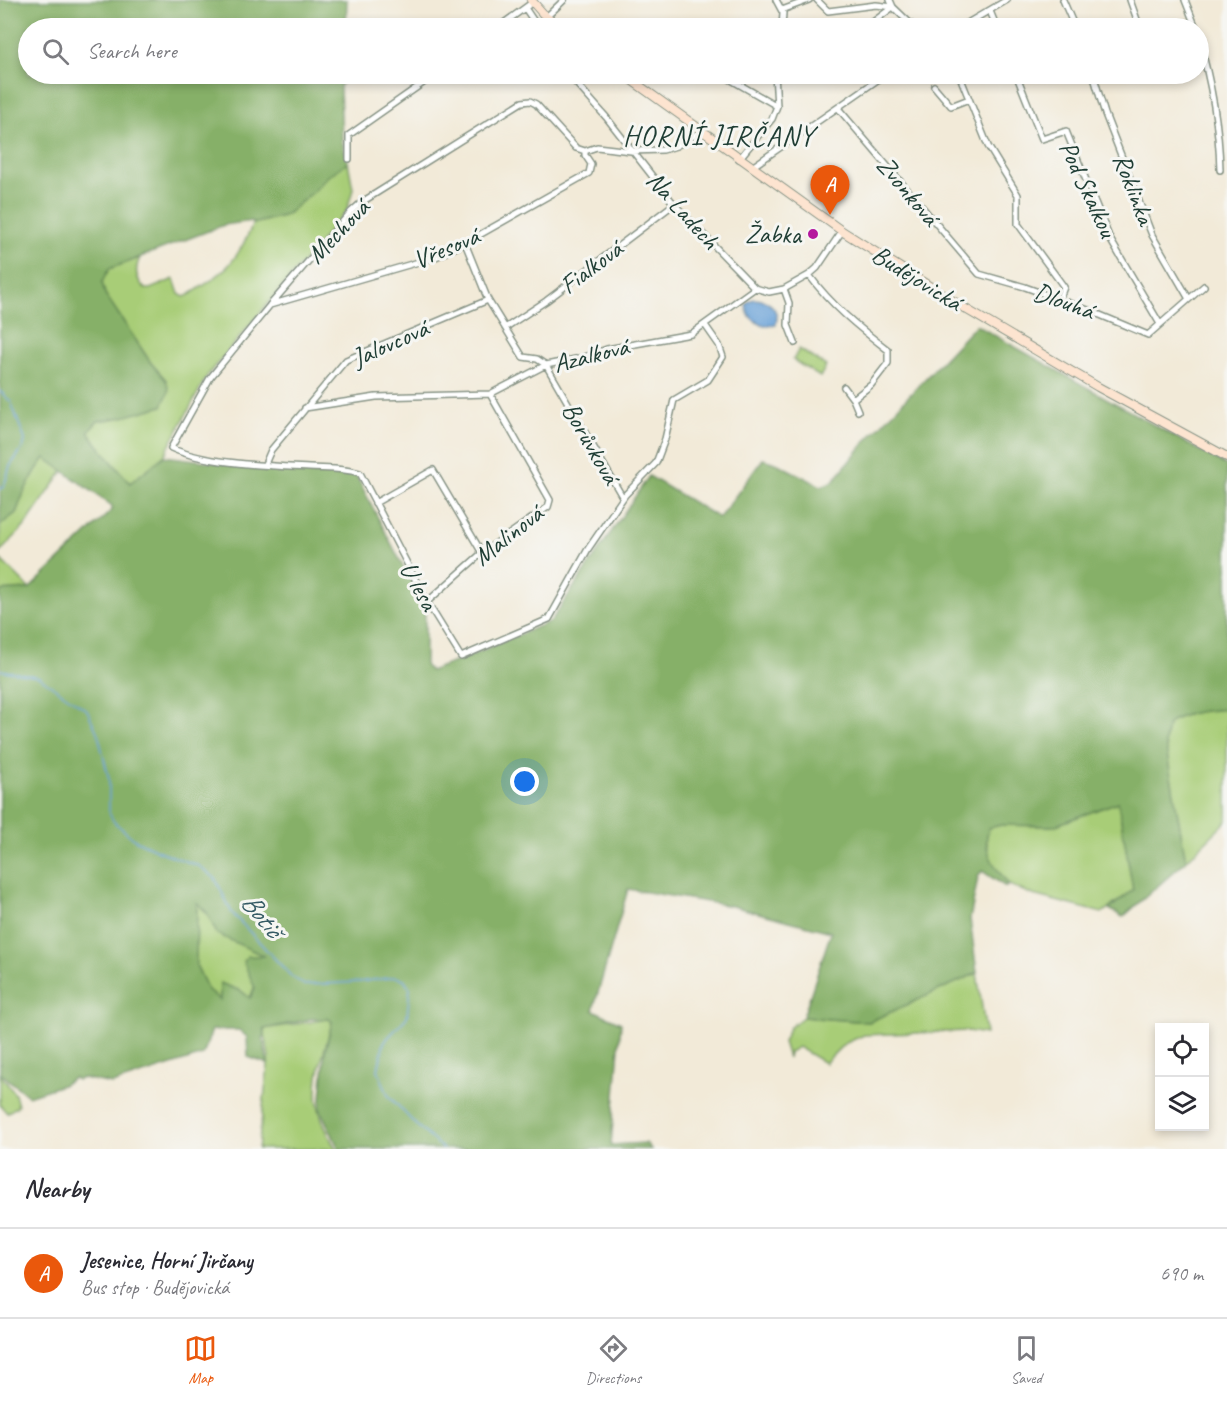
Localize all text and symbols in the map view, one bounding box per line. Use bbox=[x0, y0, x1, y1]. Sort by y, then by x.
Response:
search box bbox=[18, 18, 1209, 84]
icon: search bbox=[39, 35, 72, 68]
text: Search here bbox=[87, 37, 177, 65]
district label: HORNÍ JIRČANY bbox=[623, 118, 819, 153]
street label: Pod Skalkou bbox=[1051, 136, 1125, 244]
street label: Zvonková bbox=[869, 149, 948, 235]
street label: Roklinka bbox=[1105, 149, 1163, 231]
street label: Na Ladech bbox=[639, 164, 728, 257]
pin: A bbox=[810, 166, 850, 215]
street label: Mechová bbox=[299, 190, 379, 270]
street label: Vřesová bbox=[408, 218, 486, 277]
place label: Žabka bbox=[745, 218, 803, 251]
marker: Žabka bbox=[806, 227, 820, 241]
street label: Fialková bbox=[553, 231, 631, 301]
street label: Budějovická bbox=[866, 237, 971, 320]
street label: Dlouhá bbox=[1029, 275, 1101, 328]
street label: Jalovcová bbox=[345, 311, 436, 375]
street label: Azalková bbox=[550, 329, 634, 380]
street label: Borůvková bbox=[554, 396, 629, 492]
street label: Malinová bbox=[466, 496, 552, 573]
street label: U lesa bbox=[392, 556, 447, 618]
your location bbox=[510, 767, 539, 796]
water label: Botič bbox=[234, 886, 295, 950]
map controls bbox=[1155, 1023, 1209, 1131]
button: locate bbox=[1155, 1023, 1209, 1077]
button: layers bbox=[1155, 1077, 1209, 1131]
text: Nearby bbox=[24, 1172, 89, 1205]
text: Jesenice, Horní Jirčany bbox=[81, 1247, 253, 1275]
text: A bbox=[38, 1261, 49, 1286]
text: 690 m bbox=[1160, 1261, 1203, 1286]
text: Bus stop · Budějovická bbox=[81, 1275, 229, 1300]
tab: Map bbox=[184, 1332, 217, 1388]
tab: Directions bbox=[586, 1332, 641, 1388]
tab: Saved bbox=[1010, 1332, 1043, 1388]

